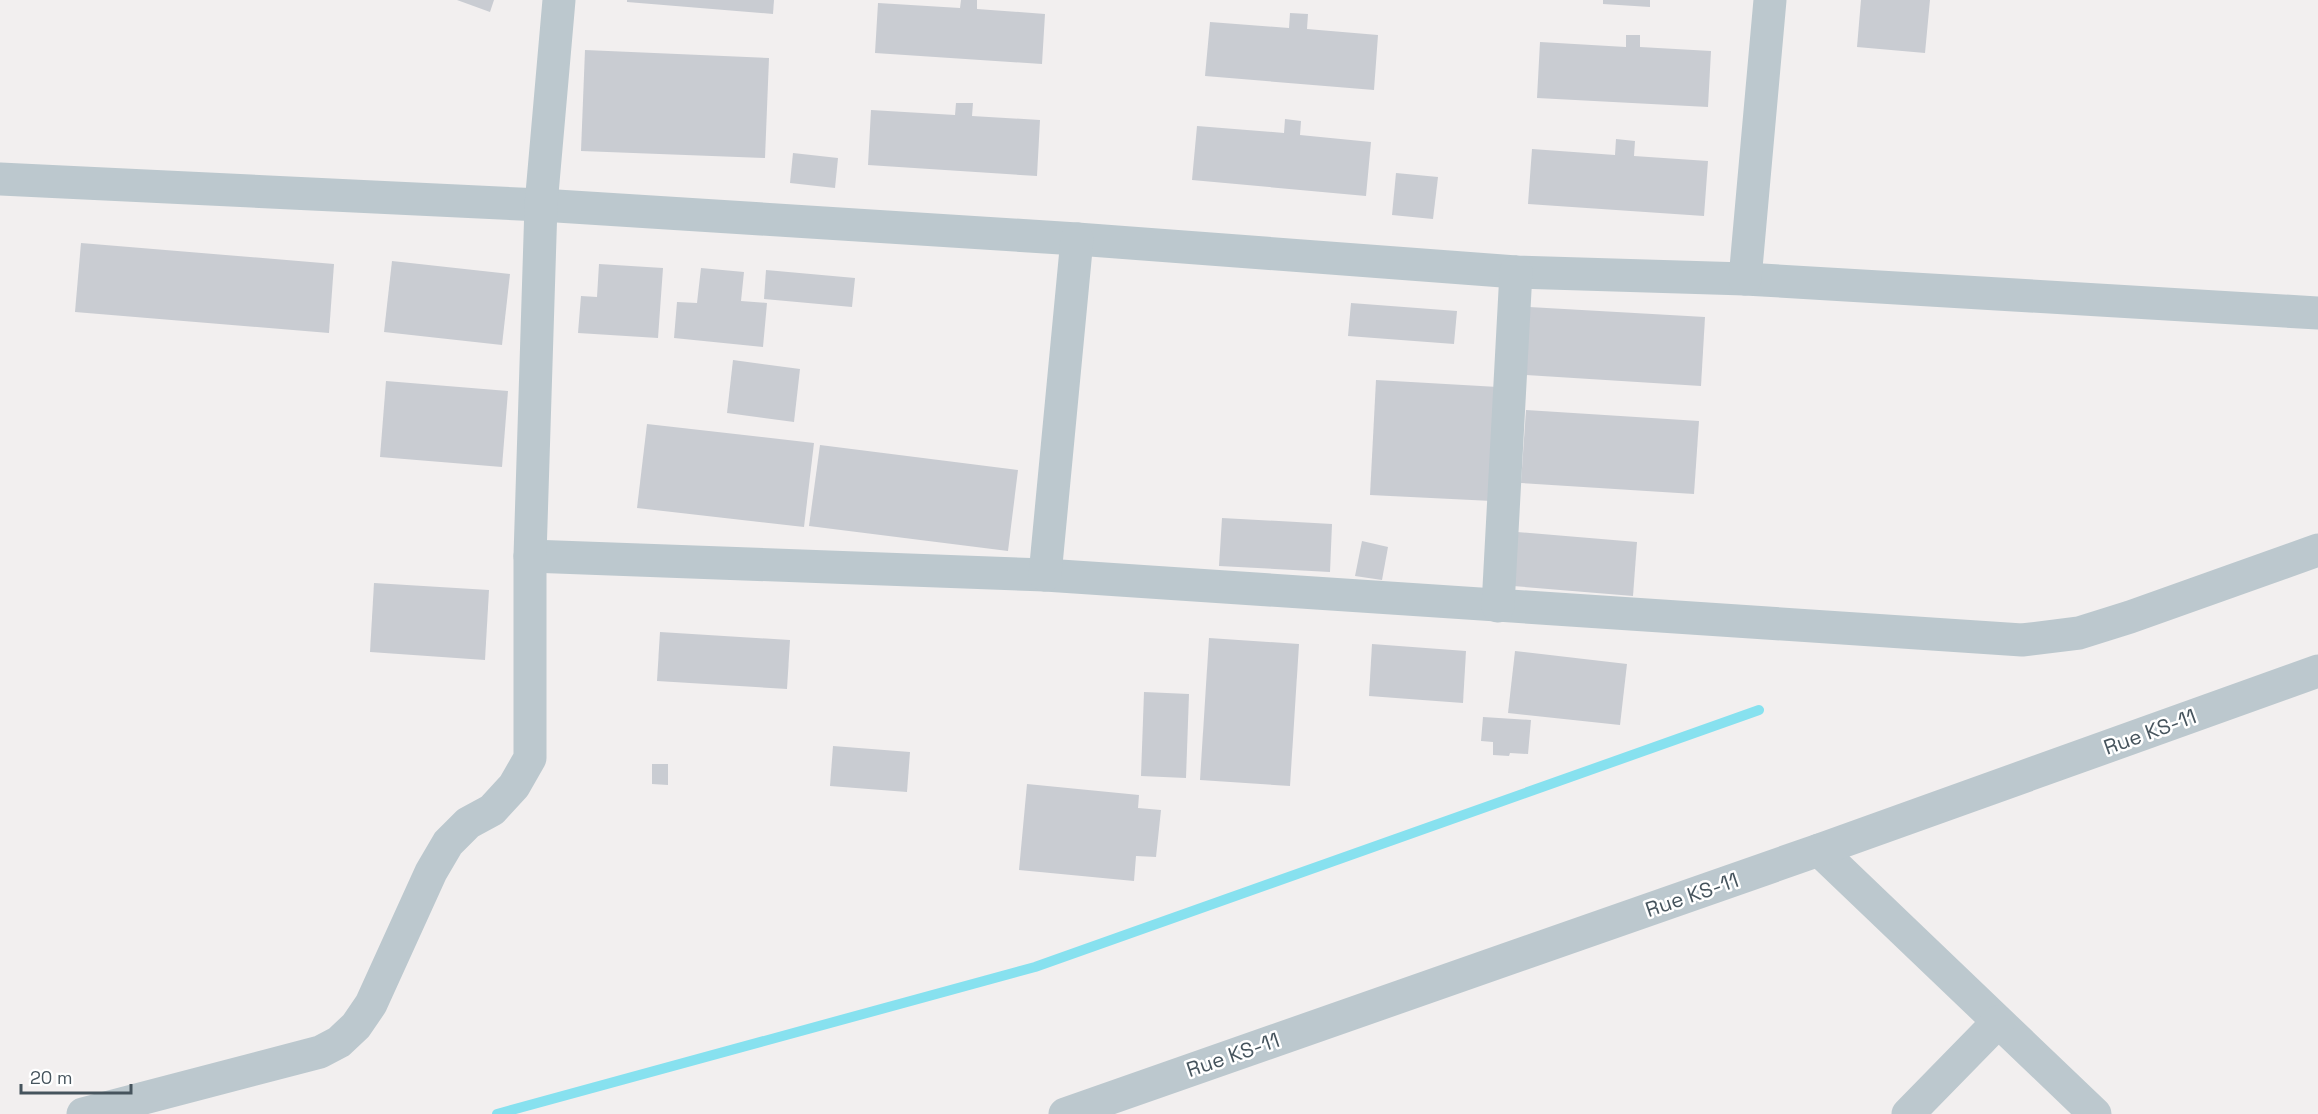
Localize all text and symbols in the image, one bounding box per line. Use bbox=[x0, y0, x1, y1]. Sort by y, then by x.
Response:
street label: Rue KS-11 bbox=[2100, 702, 2200, 761]
street label: Rue KS-11 bbox=[1642, 866, 1742, 923]
street label: Rue KS-11 bbox=[1183, 1026, 1283, 1083]
scale bar bbox=[21, 1057, 130, 1095]
text: 20 m bbox=[30, 1066, 73, 1089]

